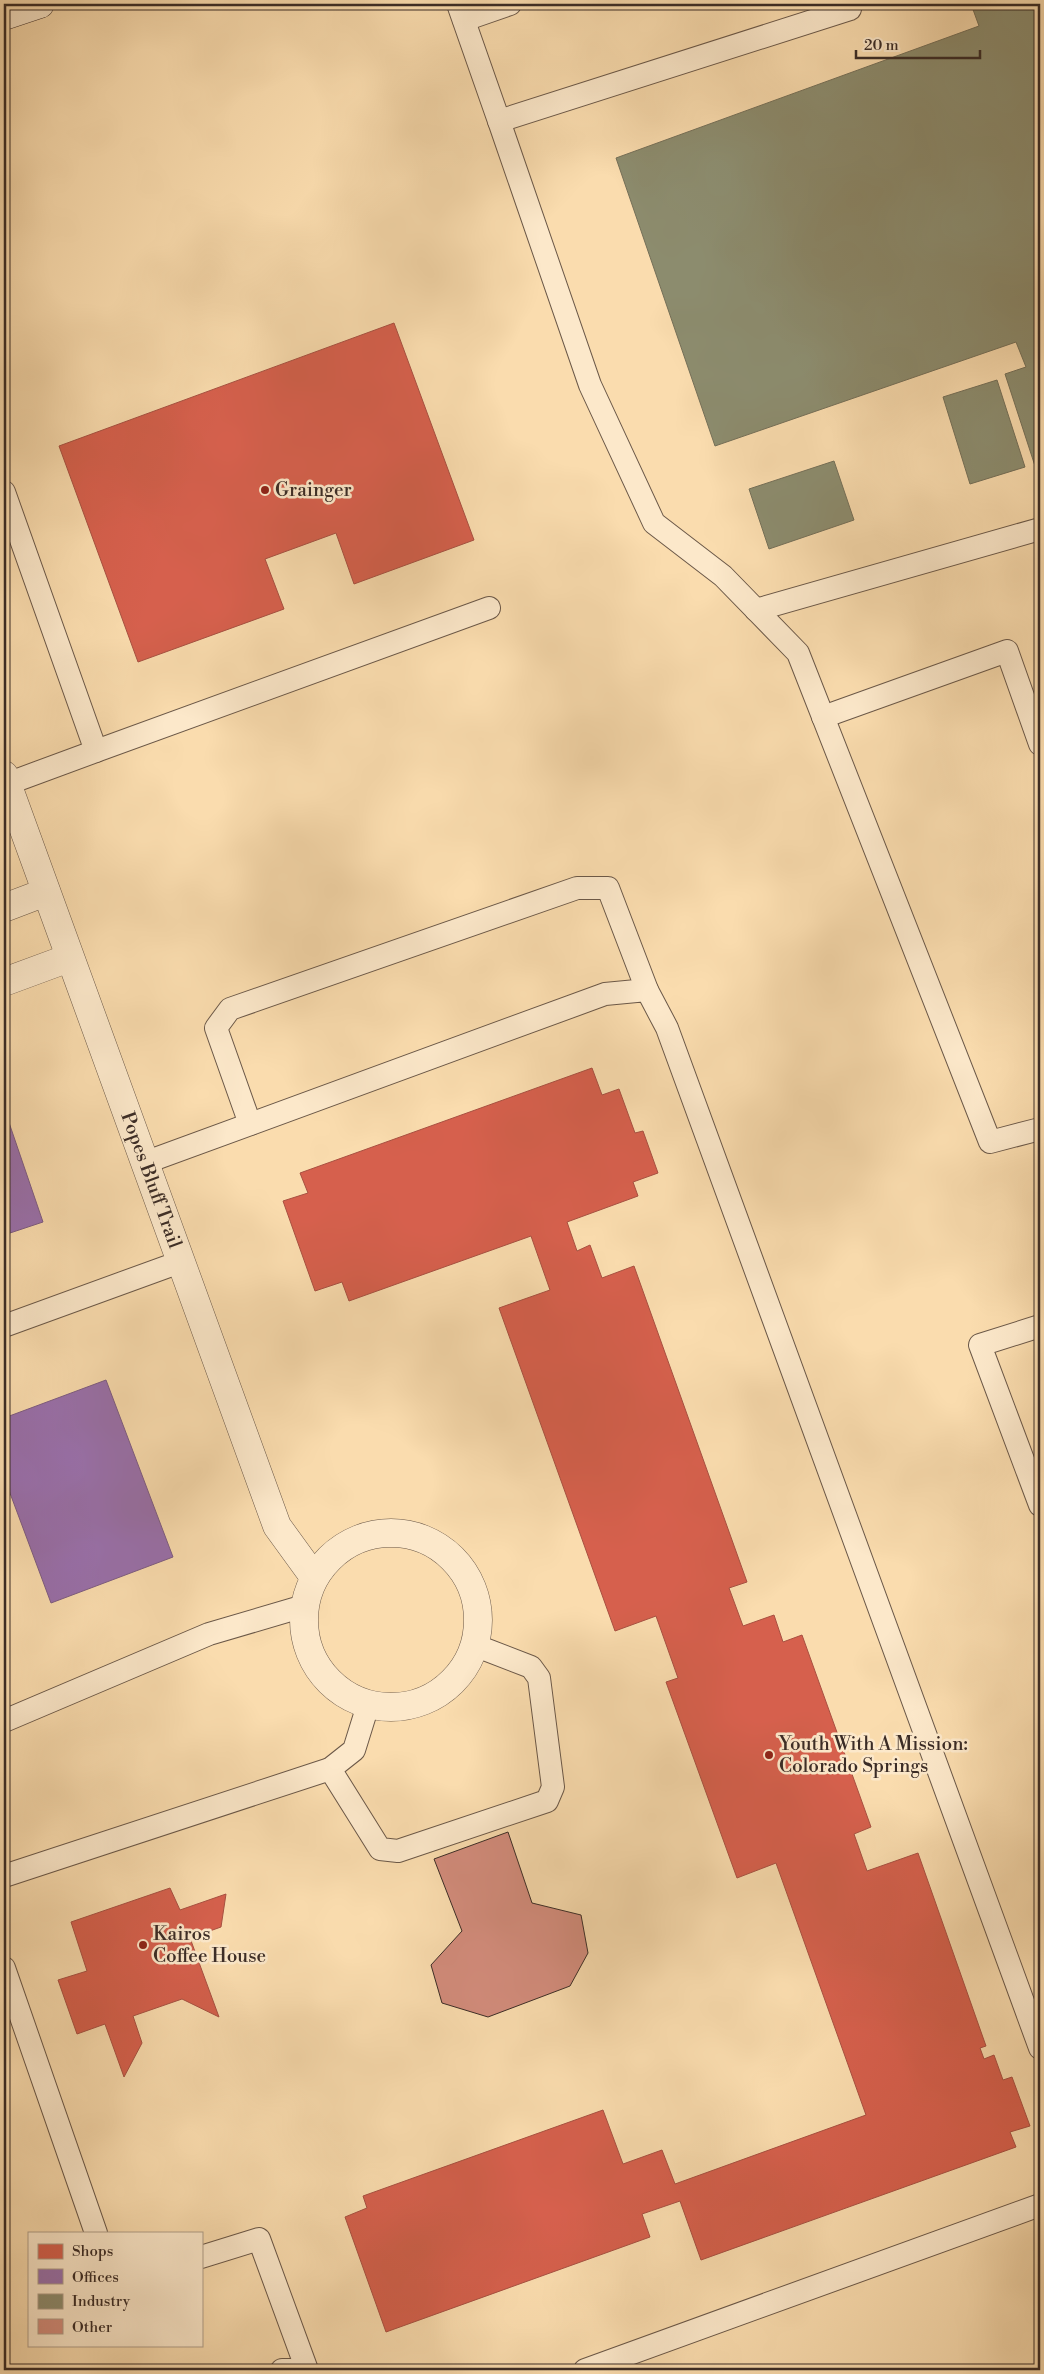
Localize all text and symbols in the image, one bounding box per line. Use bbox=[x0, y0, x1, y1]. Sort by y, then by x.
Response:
scale bar bbox=[856, 28, 980, 60]
text: 20 m bbox=[864, 36, 899, 55]
place label: Grainger bbox=[275, 478, 352, 502]
marker: Grainger bbox=[259, 484, 271, 496]
street label: Popes Bluff Trail bbox=[115, 1109, 187, 1252]
place label: Youth With A Mission: Colorado Springs bbox=[778, 1732, 968, 1778]
marker: Youth With A Mission: Colorado Springs bbox=[763, 1749, 775, 1761]
place label: Kairos Coffee House bbox=[153, 1922, 266, 1968]
marker: Kairos Coffee House bbox=[137, 1939, 149, 1951]
legend bbox=[28, 2232, 202, 2346]
text: Shops bbox=[72, 2242, 113, 2261]
text: Offices bbox=[72, 2268, 119, 2287]
text: Industry bbox=[72, 2292, 131, 2311]
text: Other bbox=[72, 2318, 113, 2337]

